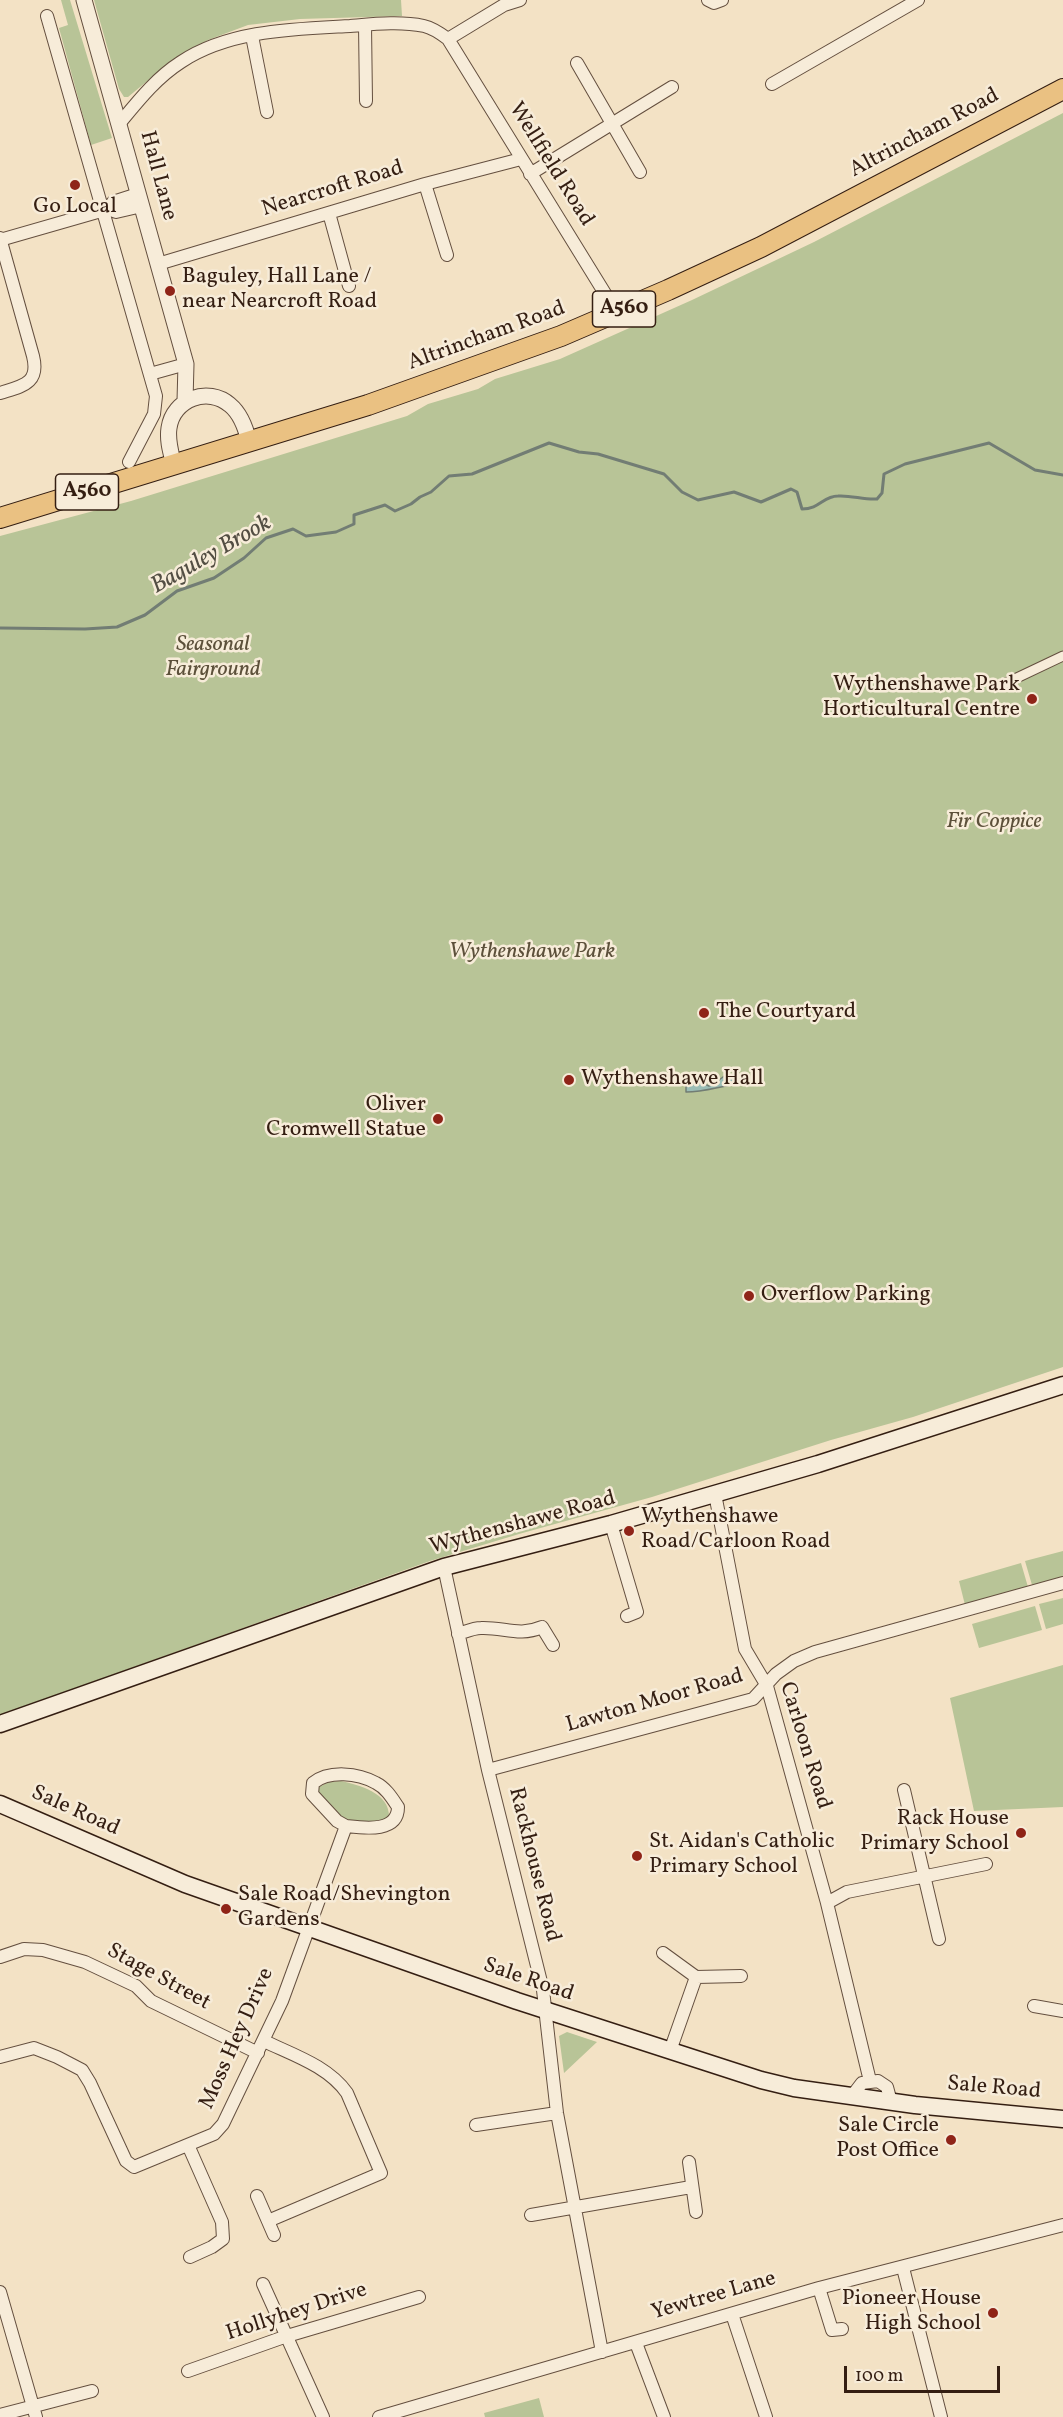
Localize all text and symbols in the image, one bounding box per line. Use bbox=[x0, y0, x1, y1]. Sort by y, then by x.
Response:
street label: Altrincham Road bbox=[846, 83, 1004, 185]
street label: Wellfield Road bbox=[501, 98, 599, 232]
street label: Hall Lane bbox=[132, 128, 182, 224]
street label: Nearcroft Road bbox=[259, 156, 407, 224]
marker: Go Local bbox=[68, 178, 82, 192]
place label: Go Local bbox=[33, 195, 117, 221]
place label: Baguley, Hall Lane / near Nearcroft Road bbox=[182, 265, 377, 316]
marker: Baguley, Hall Lane / near Nearcroft Road bbox=[163, 284, 177, 298]
road number: A560 bbox=[592, 291, 656, 327]
street label: Altrincham Road bbox=[405, 296, 569, 378]
road number: A560 bbox=[56, 474, 118, 510]
water label: Baguley Brook bbox=[147, 510, 277, 602]
park label: Seasonal Fairground bbox=[165, 633, 261, 684]
place label: Wythenshawe Park Horticultural Centre bbox=[823, 673, 1020, 724]
marker: Wythenshawe Park Horticultural Centre bbox=[1025, 692, 1039, 706]
park label: Fir Coppice bbox=[946, 810, 1042, 836]
park label: Wythenshawe Park bbox=[449, 940, 615, 966]
place label: The Courtyard bbox=[716, 1000, 856, 1026]
marker: The Courtyard bbox=[697, 1006, 711, 1020]
place label: Wythenshawe Hall bbox=[581, 1067, 764, 1093]
marker: Wythenshawe Hall bbox=[562, 1073, 576, 1087]
place label: Oliver Cromwell Statue bbox=[266, 1093, 426, 1144]
marker: Oliver Cromwell Statue bbox=[431, 1112, 445, 1126]
place label: Overflow Parking bbox=[761, 1283, 931, 1309]
marker: Overflow Parking bbox=[742, 1289, 756, 1303]
street label: Wythenshawe Road bbox=[427, 1486, 619, 1562]
place label: Wythenshawe Road/Carloon Road bbox=[641, 1505, 830, 1556]
marker: Wythenshawe Road/Carloon Road bbox=[622, 1524, 636, 1538]
street label: Lawton Moor Road bbox=[563, 1664, 747, 1740]
street label: Carloon Road bbox=[772, 1679, 836, 1813]
street label: Sale Road bbox=[27, 1781, 123, 1843]
street label: Rackhouse Road bbox=[501, 1785, 565, 1945]
place label: Rack House Primary School bbox=[860, 1807, 1009, 1858]
marker: Rack House Primary School bbox=[1014, 1826, 1028, 1840]
place label: St. Aidan's Catholic Primary School bbox=[649, 1830, 834, 1882]
marker: St. Aidan's Catholic Primary School bbox=[630, 1849, 644, 1863]
place label: Sale Road/Shevington Gardens bbox=[238, 1883, 451, 1934]
marker: Sale Road/Shevington Gardens bbox=[219, 1902, 233, 1916]
street label: Stage Street bbox=[102, 1939, 214, 2017]
street label: Sale Road bbox=[479, 1953, 577, 2009]
street label: Moss Hey Drive bbox=[195, 1964, 281, 2114]
street label: Sale Road bbox=[946, 2072, 1042, 2106]
place label: Sale Circle Post Office bbox=[836, 2114, 939, 2166]
marker: Sale Circle Post Office bbox=[944, 2133, 958, 2147]
street label: Yewtree Lane bbox=[649, 2267, 779, 2327]
street label: Hollyhey Drive bbox=[223, 2278, 371, 2348]
place label: Pioneer House High School bbox=[842, 2287, 981, 2338]
marker: Pioneer House High School bbox=[986, 2306, 1000, 2320]
scale bar bbox=[847, 2354, 1003, 2392]
text: 100 m bbox=[855, 2364, 904, 2389]

